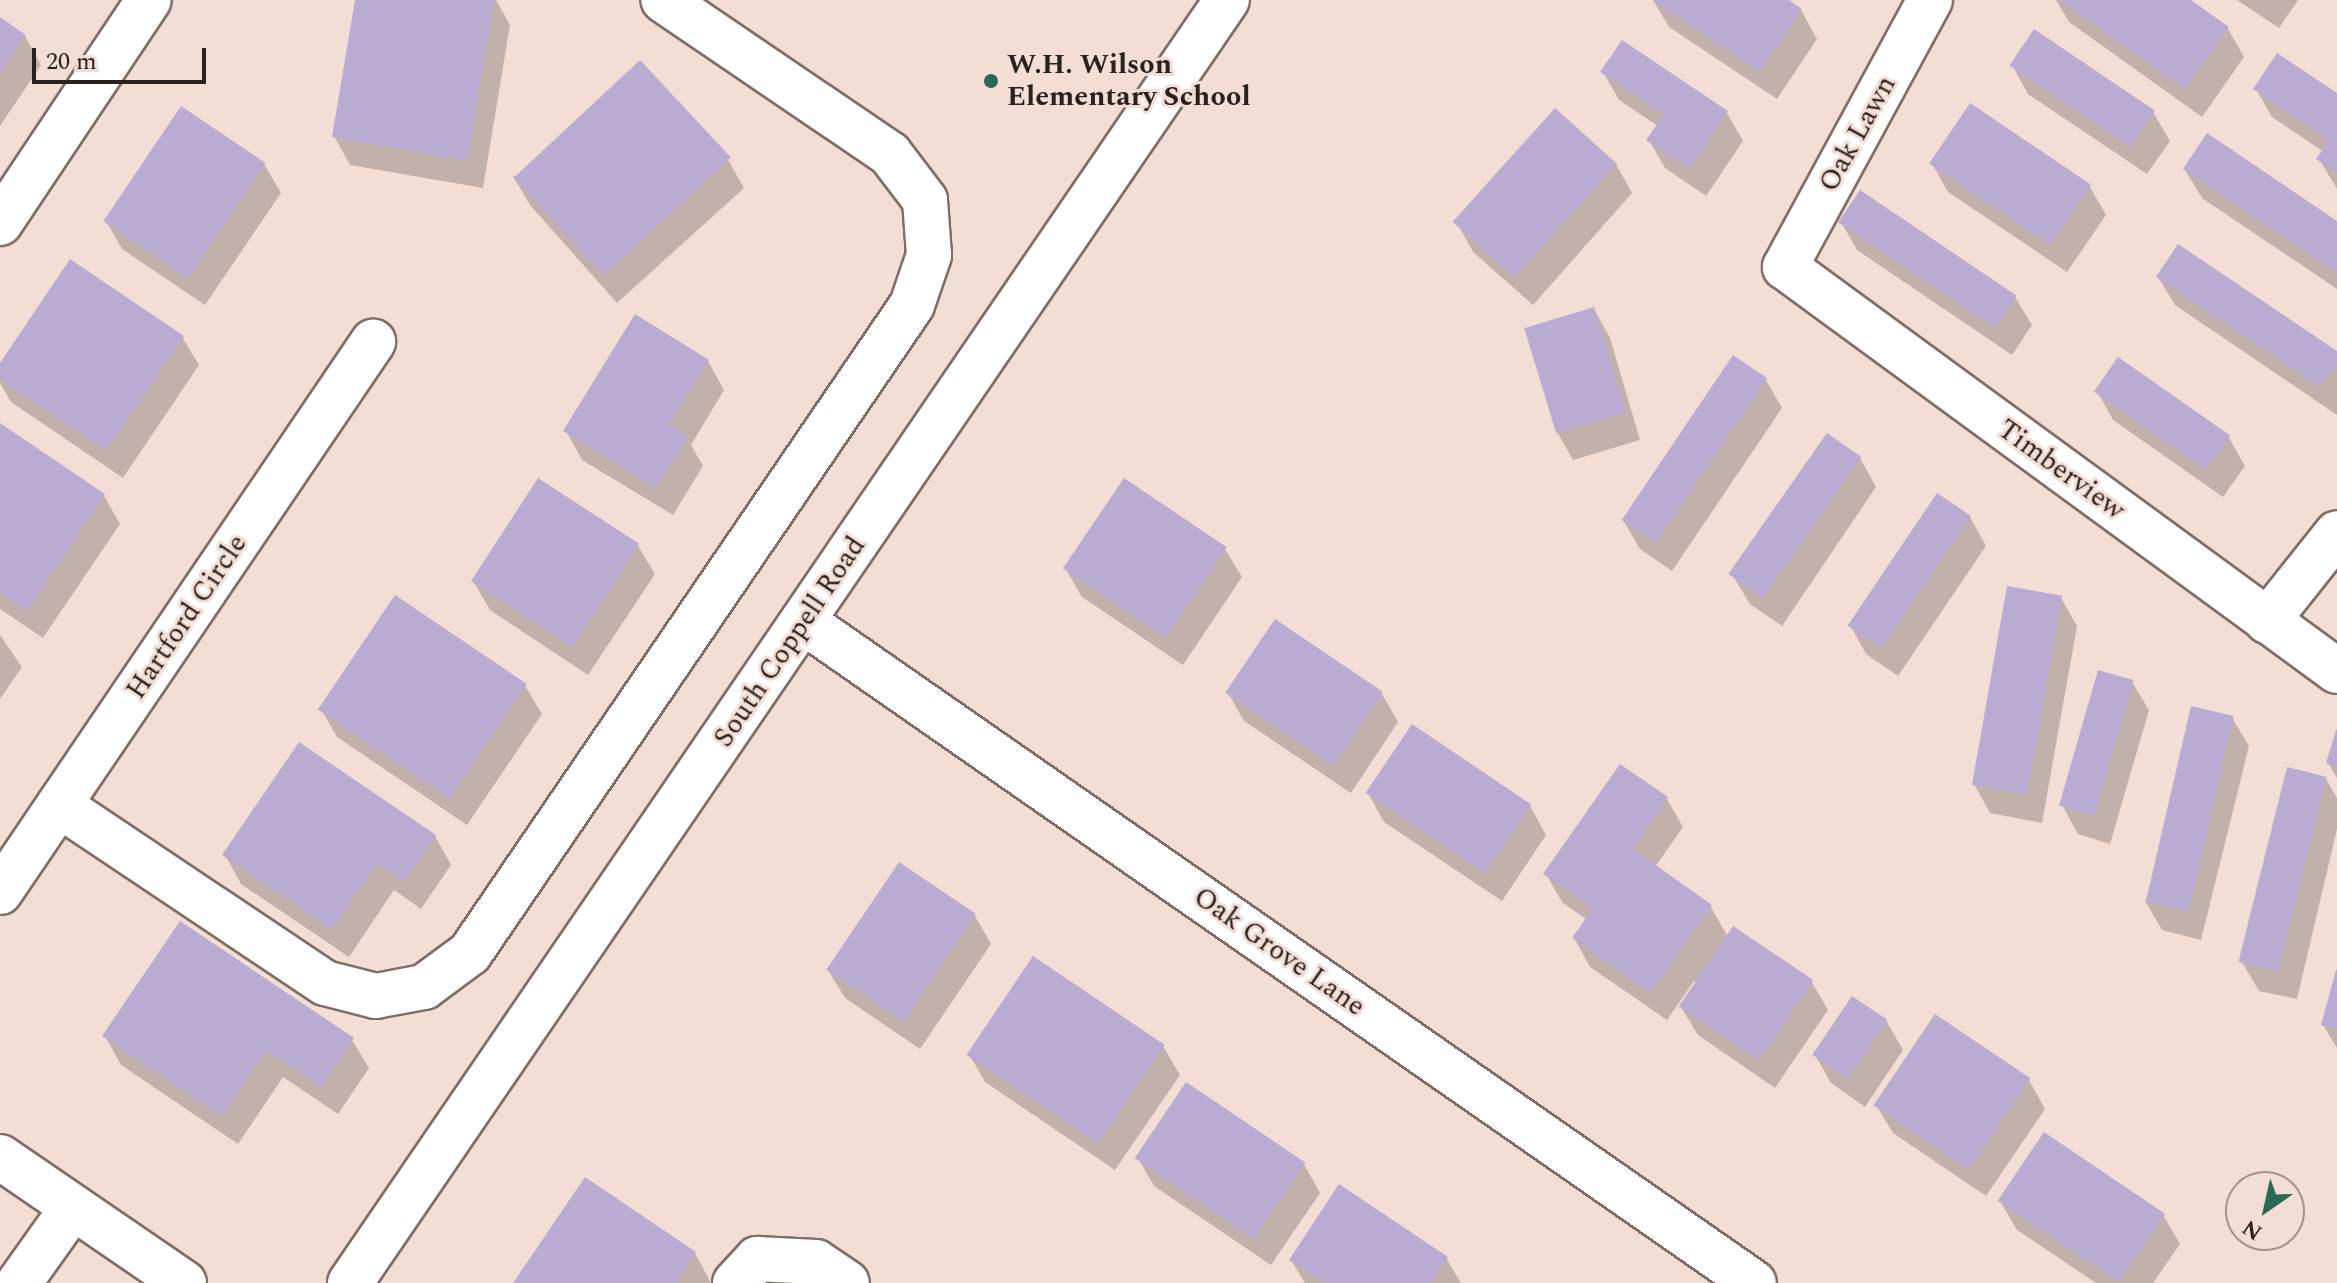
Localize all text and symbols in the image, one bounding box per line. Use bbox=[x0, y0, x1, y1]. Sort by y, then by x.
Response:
scale bar bbox=[36, 32, 210, 82]
text: 20 m bbox=[46, 44, 97, 80]
place label: W.H. Wilson Elementary School bbox=[1007, 48, 1251, 114]
street label: Oak Lawn bbox=[1812, 70, 1904, 198]
marker: W.H. Wilson Elementary School bbox=[982, 72, 1000, 90]
street label: Timberview bbox=[1991, 413, 2131, 527]
street label: Hartford Circle bbox=[120, 528, 254, 706]
street label: South Coppell Road bbox=[707, 530, 873, 754]
street label: Oak Grove Lane bbox=[1187, 880, 1371, 1024]
north arrow bbox=[2225, 1171, 2305, 1251]
text: N bbox=[2236, 1211, 2269, 1248]

